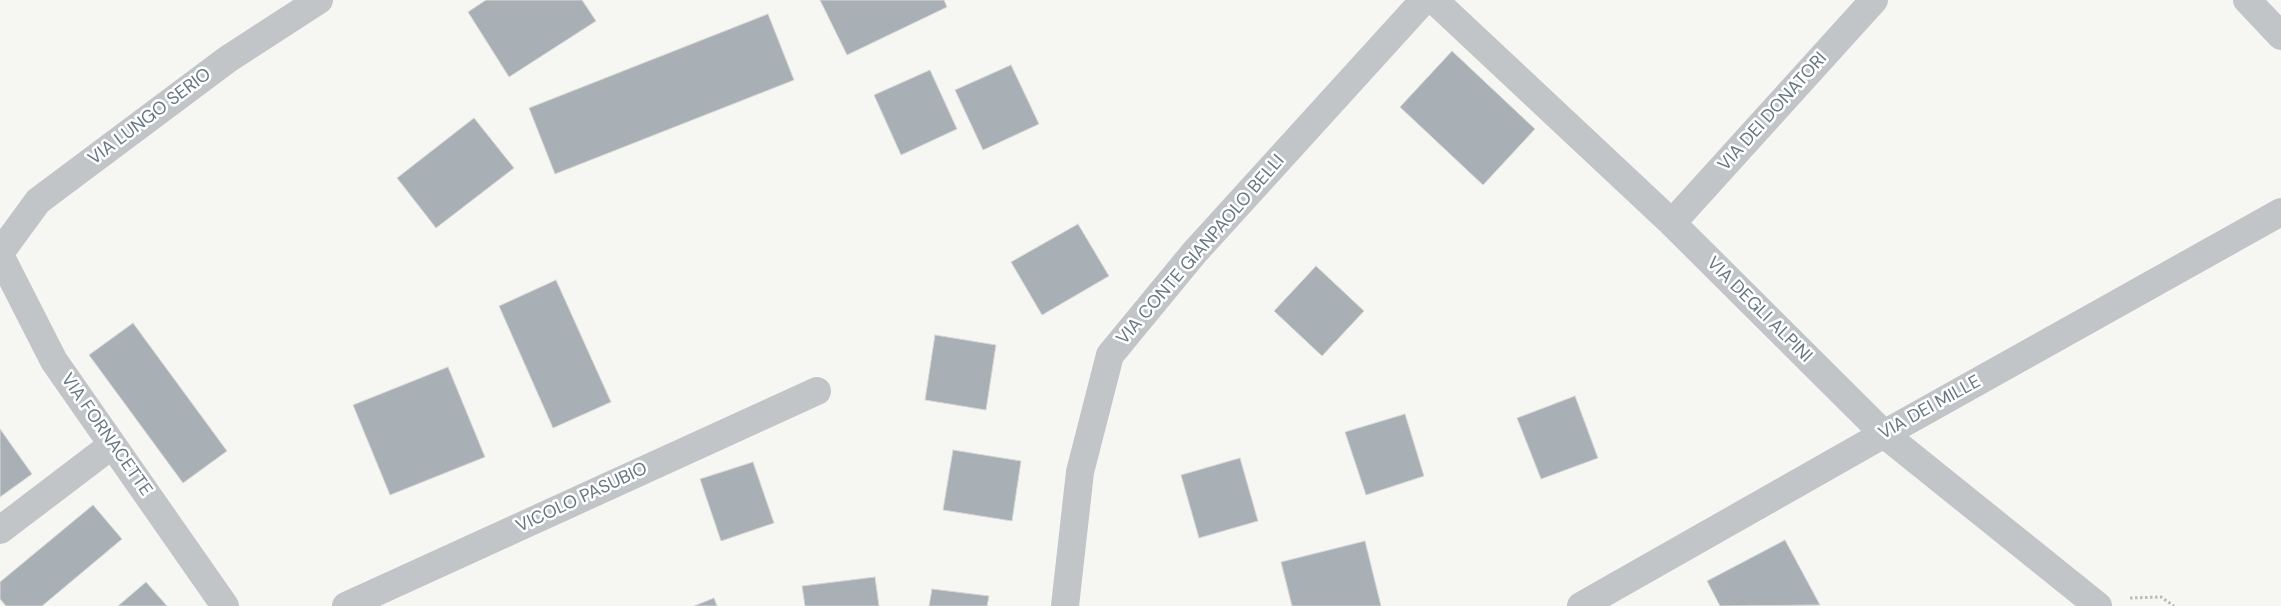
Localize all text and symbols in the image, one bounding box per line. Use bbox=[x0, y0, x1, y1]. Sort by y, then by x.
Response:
street label: VIA DEI DONATORI bbox=[1714, 48, 1832, 176]
street label: VIA LUNGO SERIO bbox=[84, 64, 216, 170]
street label: VIA CONTE GIANPAOLO BELLI bbox=[1113, 151, 1289, 349]
street label: VIA DEGLI ALPINI bbox=[1702, 253, 1816, 367]
street label: VIA FORNACETTE bbox=[56, 370, 156, 500]
street label: VIA DEI MILLE bbox=[1875, 371, 1985, 445]
street label: VICOLO PASUBIO bbox=[513, 458, 651, 538]

